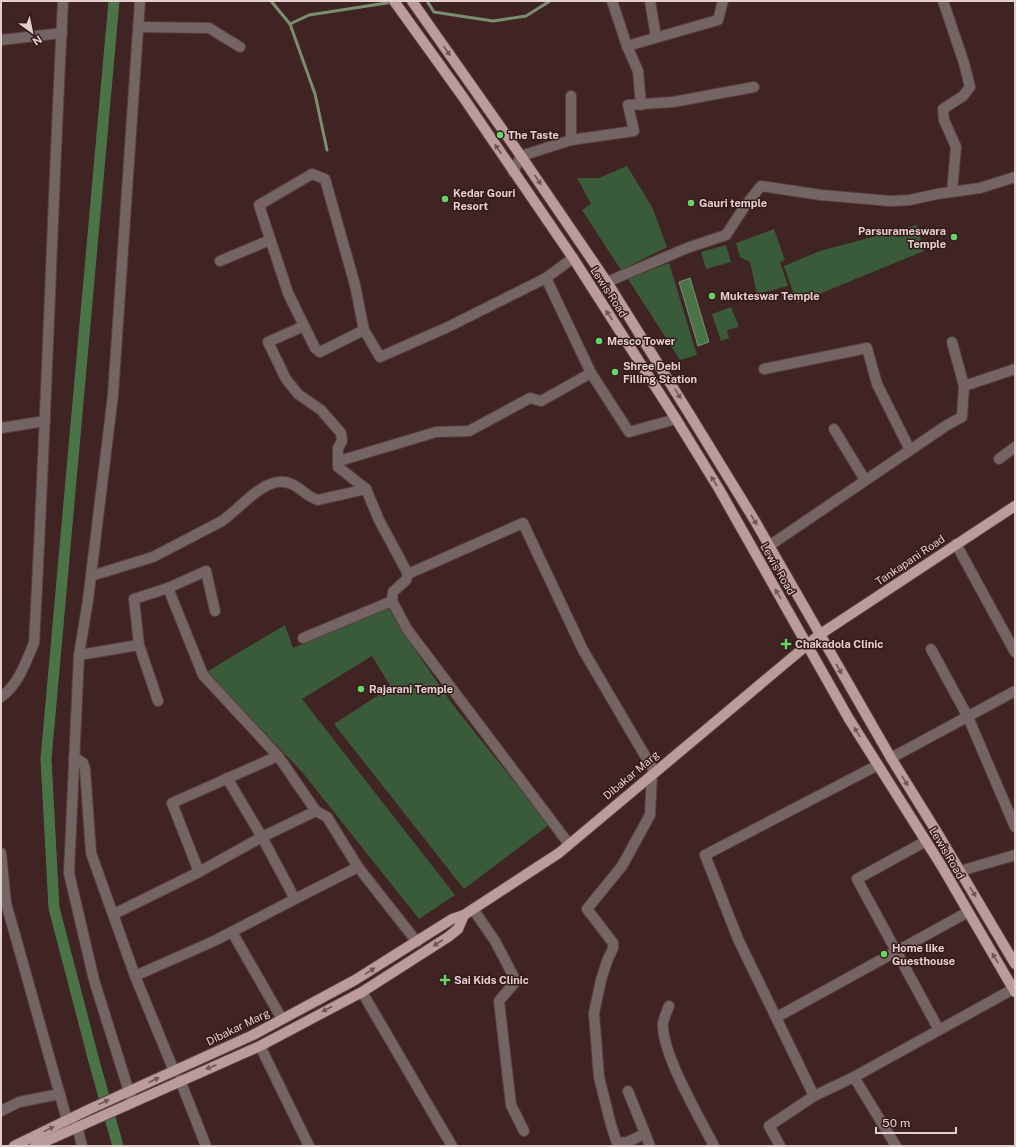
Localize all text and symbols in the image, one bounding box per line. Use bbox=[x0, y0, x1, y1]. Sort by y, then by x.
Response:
north arrow bbox=[12, 12, 52, 52]
text: N bbox=[31, 33, 44, 48]
one-way arrow bbox=[443, 45, 451, 56]
place label: The Taste bbox=[508, 129, 559, 141]
marker: The Taste bbox=[495, 130, 505, 140]
one-way arrow bbox=[494, 144, 502, 155]
one-way arrow bbox=[534, 175, 542, 185]
place label: Kedar Gouri Resort bbox=[453, 187, 516, 212]
marker: Kedar Gouri Resort bbox=[440, 194, 450, 204]
place label: Gauri temple bbox=[699, 197, 767, 209]
marker: Gauri temple bbox=[686, 198, 696, 208]
place label: Parsurameswara Temple bbox=[858, 225, 946, 250]
marker: Parsurameswara Temple bbox=[949, 232, 959, 242]
street label: Lewis Road bbox=[588, 264, 630, 320]
place label: Mukteswar Temple bbox=[720, 290, 820, 302]
marker: Mukteswar Temple bbox=[707, 291, 717, 301]
one-way arrow bbox=[606, 310, 613, 321]
place label: Mesco Tower bbox=[607, 335, 676, 347]
marker: Mesco Tower bbox=[594, 336, 604, 346]
place label: Shree Debi Filling Station bbox=[623, 360, 697, 385]
marker: Shree Debi Filling Station bbox=[610, 367, 620, 377]
one-way arrow bbox=[674, 388, 681, 400]
one-way arrow bbox=[710, 476, 718, 486]
one-way arrow bbox=[750, 515, 758, 525]
street label: Tankapani Road bbox=[873, 532, 947, 588]
street label: Lewis Road bbox=[758, 541, 798, 597]
one-way arrow bbox=[775, 588, 782, 600]
marker: Chakadola Clinic bbox=[780, 638, 792, 650]
place label: Chakadola Clinic bbox=[795, 638, 883, 650]
one-way arrow bbox=[835, 663, 842, 675]
place label: Rajarani Temple bbox=[369, 683, 453, 695]
marker: Rajarani Temple bbox=[356, 684, 366, 694]
one-way arrow bbox=[853, 727, 861, 737]
street label: Dibakar Marg bbox=[601, 748, 661, 802]
one-way arrow bbox=[901, 776, 909, 786]
street label: Lewis Road bbox=[927, 825, 967, 881]
one-way arrow bbox=[969, 886, 976, 898]
one-way arrow bbox=[433, 939, 444, 947]
place label: Home like Guesthouse bbox=[892, 942, 955, 967]
marker: Home like Guesthouse bbox=[879, 949, 889, 959]
one-way arrow bbox=[991, 953, 999, 963]
one-way arrow bbox=[365, 967, 375, 975]
marker: Sai Kids Clinic bbox=[439, 974, 451, 986]
place label: Sai Kids Clinic bbox=[454, 974, 529, 986]
street label: Dibakar Marg bbox=[204, 1006, 272, 1047]
one-way arrow bbox=[321, 1006, 333, 1013]
one-way arrow bbox=[204, 1065, 216, 1071]
one-way arrow bbox=[148, 1077, 159, 1083]
one-way arrow bbox=[98, 1099, 109, 1105]
scale bar bbox=[876, 1109, 956, 1135]
text: 50 m bbox=[882, 1116, 910, 1130]
one-way arrow bbox=[43, 1126, 55, 1132]

